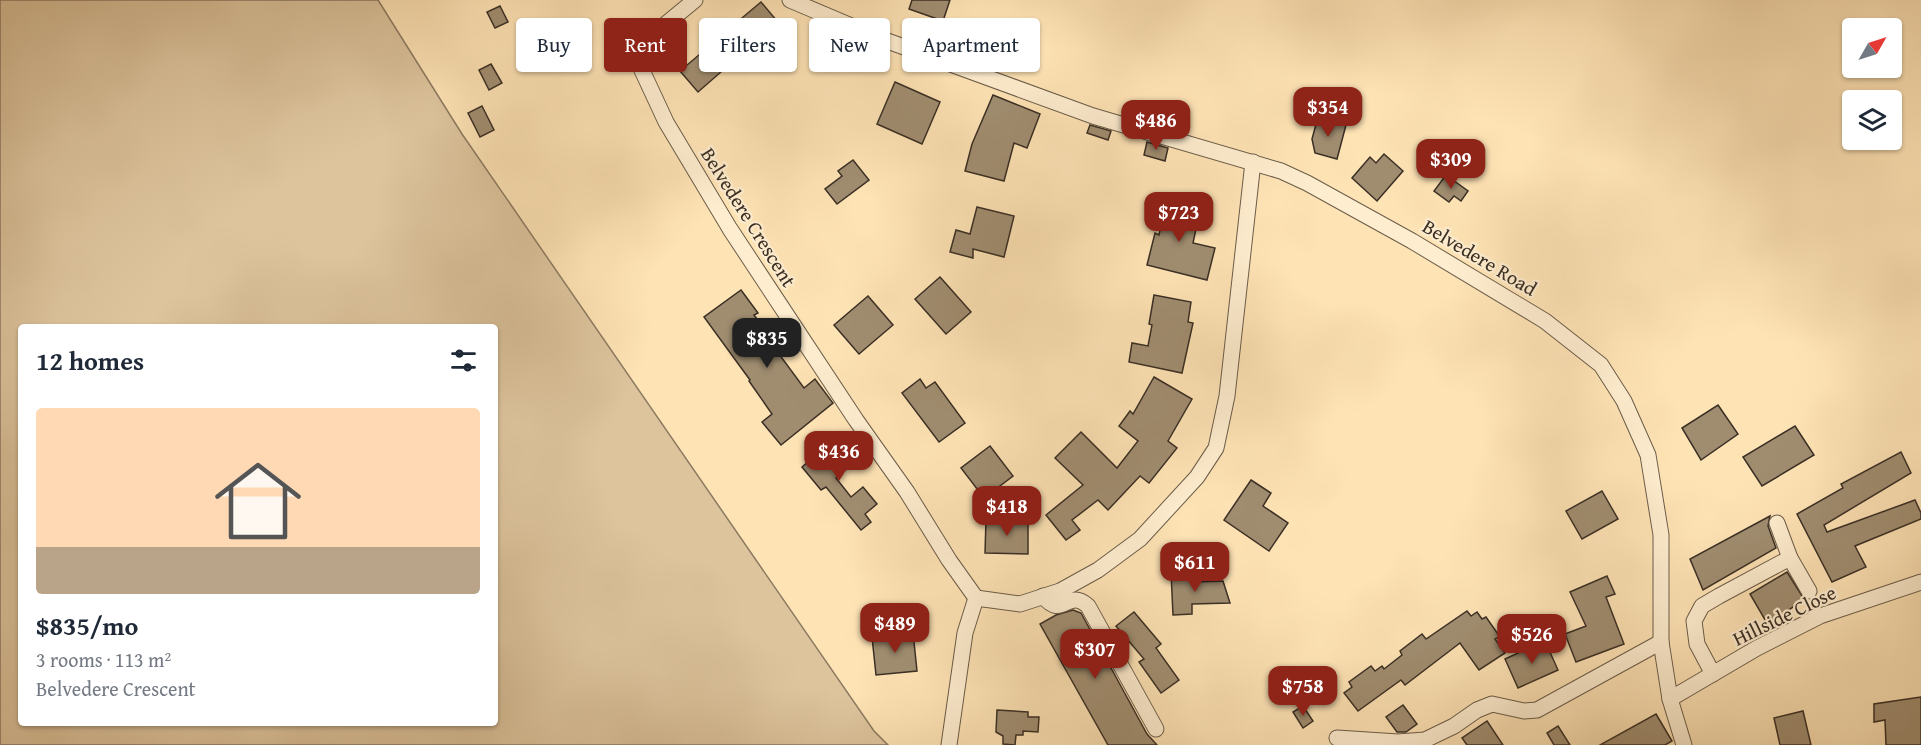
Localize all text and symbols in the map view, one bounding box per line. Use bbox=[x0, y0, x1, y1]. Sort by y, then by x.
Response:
chip: Buy bbox=[516, 18, 592, 72]
chip: Rent bbox=[604, 18, 687, 72]
chip: Filters bbox=[699, 18, 797, 72]
chip: New bbox=[809, 18, 890, 72]
chip: Apartment bbox=[902, 18, 1040, 72]
north arrow bbox=[1842, 18, 1902, 78]
map controls bbox=[1842, 18, 1902, 150]
pin: $354 bbox=[1292, 87, 1364, 138]
button: layers bbox=[1842, 90, 1902, 150]
text: $354 bbox=[1307, 92, 1349, 121]
pin: $486 bbox=[1120, 100, 1192, 151]
text: $486 bbox=[1135, 105, 1177, 134]
pin: $309 bbox=[1415, 139, 1487, 190]
street label: Belvedere Crescent bbox=[694, 142, 804, 292]
text: $309 bbox=[1430, 144, 1472, 173]
pin: $723 bbox=[1143, 192, 1215, 243]
text: $723 bbox=[1158, 197, 1200, 226]
street label: Belvedere Road bbox=[1417, 211, 1543, 303]
pin: $835 bbox=[731, 318, 803, 369]
text: $835 bbox=[746, 323, 788, 352]
text: 12 homes bbox=[36, 341, 144, 380]
icon: filters bbox=[447, 344, 480, 377]
pin: $436 bbox=[803, 431, 875, 482]
text: $436 bbox=[818, 436, 860, 465]
icon: home bbox=[204, 447, 312, 555]
pin: $418 bbox=[971, 486, 1043, 537]
text: $418 bbox=[986, 491, 1028, 520]
pin: $611 bbox=[1159, 542, 1231, 593]
text: $611 bbox=[1174, 547, 1216, 576]
street label: Hillside Close bbox=[1727, 577, 1841, 653]
pin: $489 bbox=[859, 603, 931, 654]
text: $835/mo bbox=[36, 606, 138, 645]
text: $489 bbox=[874, 608, 916, 637]
pin: $526 bbox=[1496, 614, 1568, 665]
text: $526 bbox=[1511, 619, 1553, 648]
pin: $307 bbox=[1059, 629, 1131, 680]
text: $307 bbox=[1074, 634, 1116, 663]
text: 3 rooms · 113 m² bbox=[36, 645, 171, 674]
pin: $758 bbox=[1267, 666, 1339, 717]
text: $758 bbox=[1282, 671, 1324, 700]
text: Belvedere Crescent bbox=[36, 674, 196, 703]

